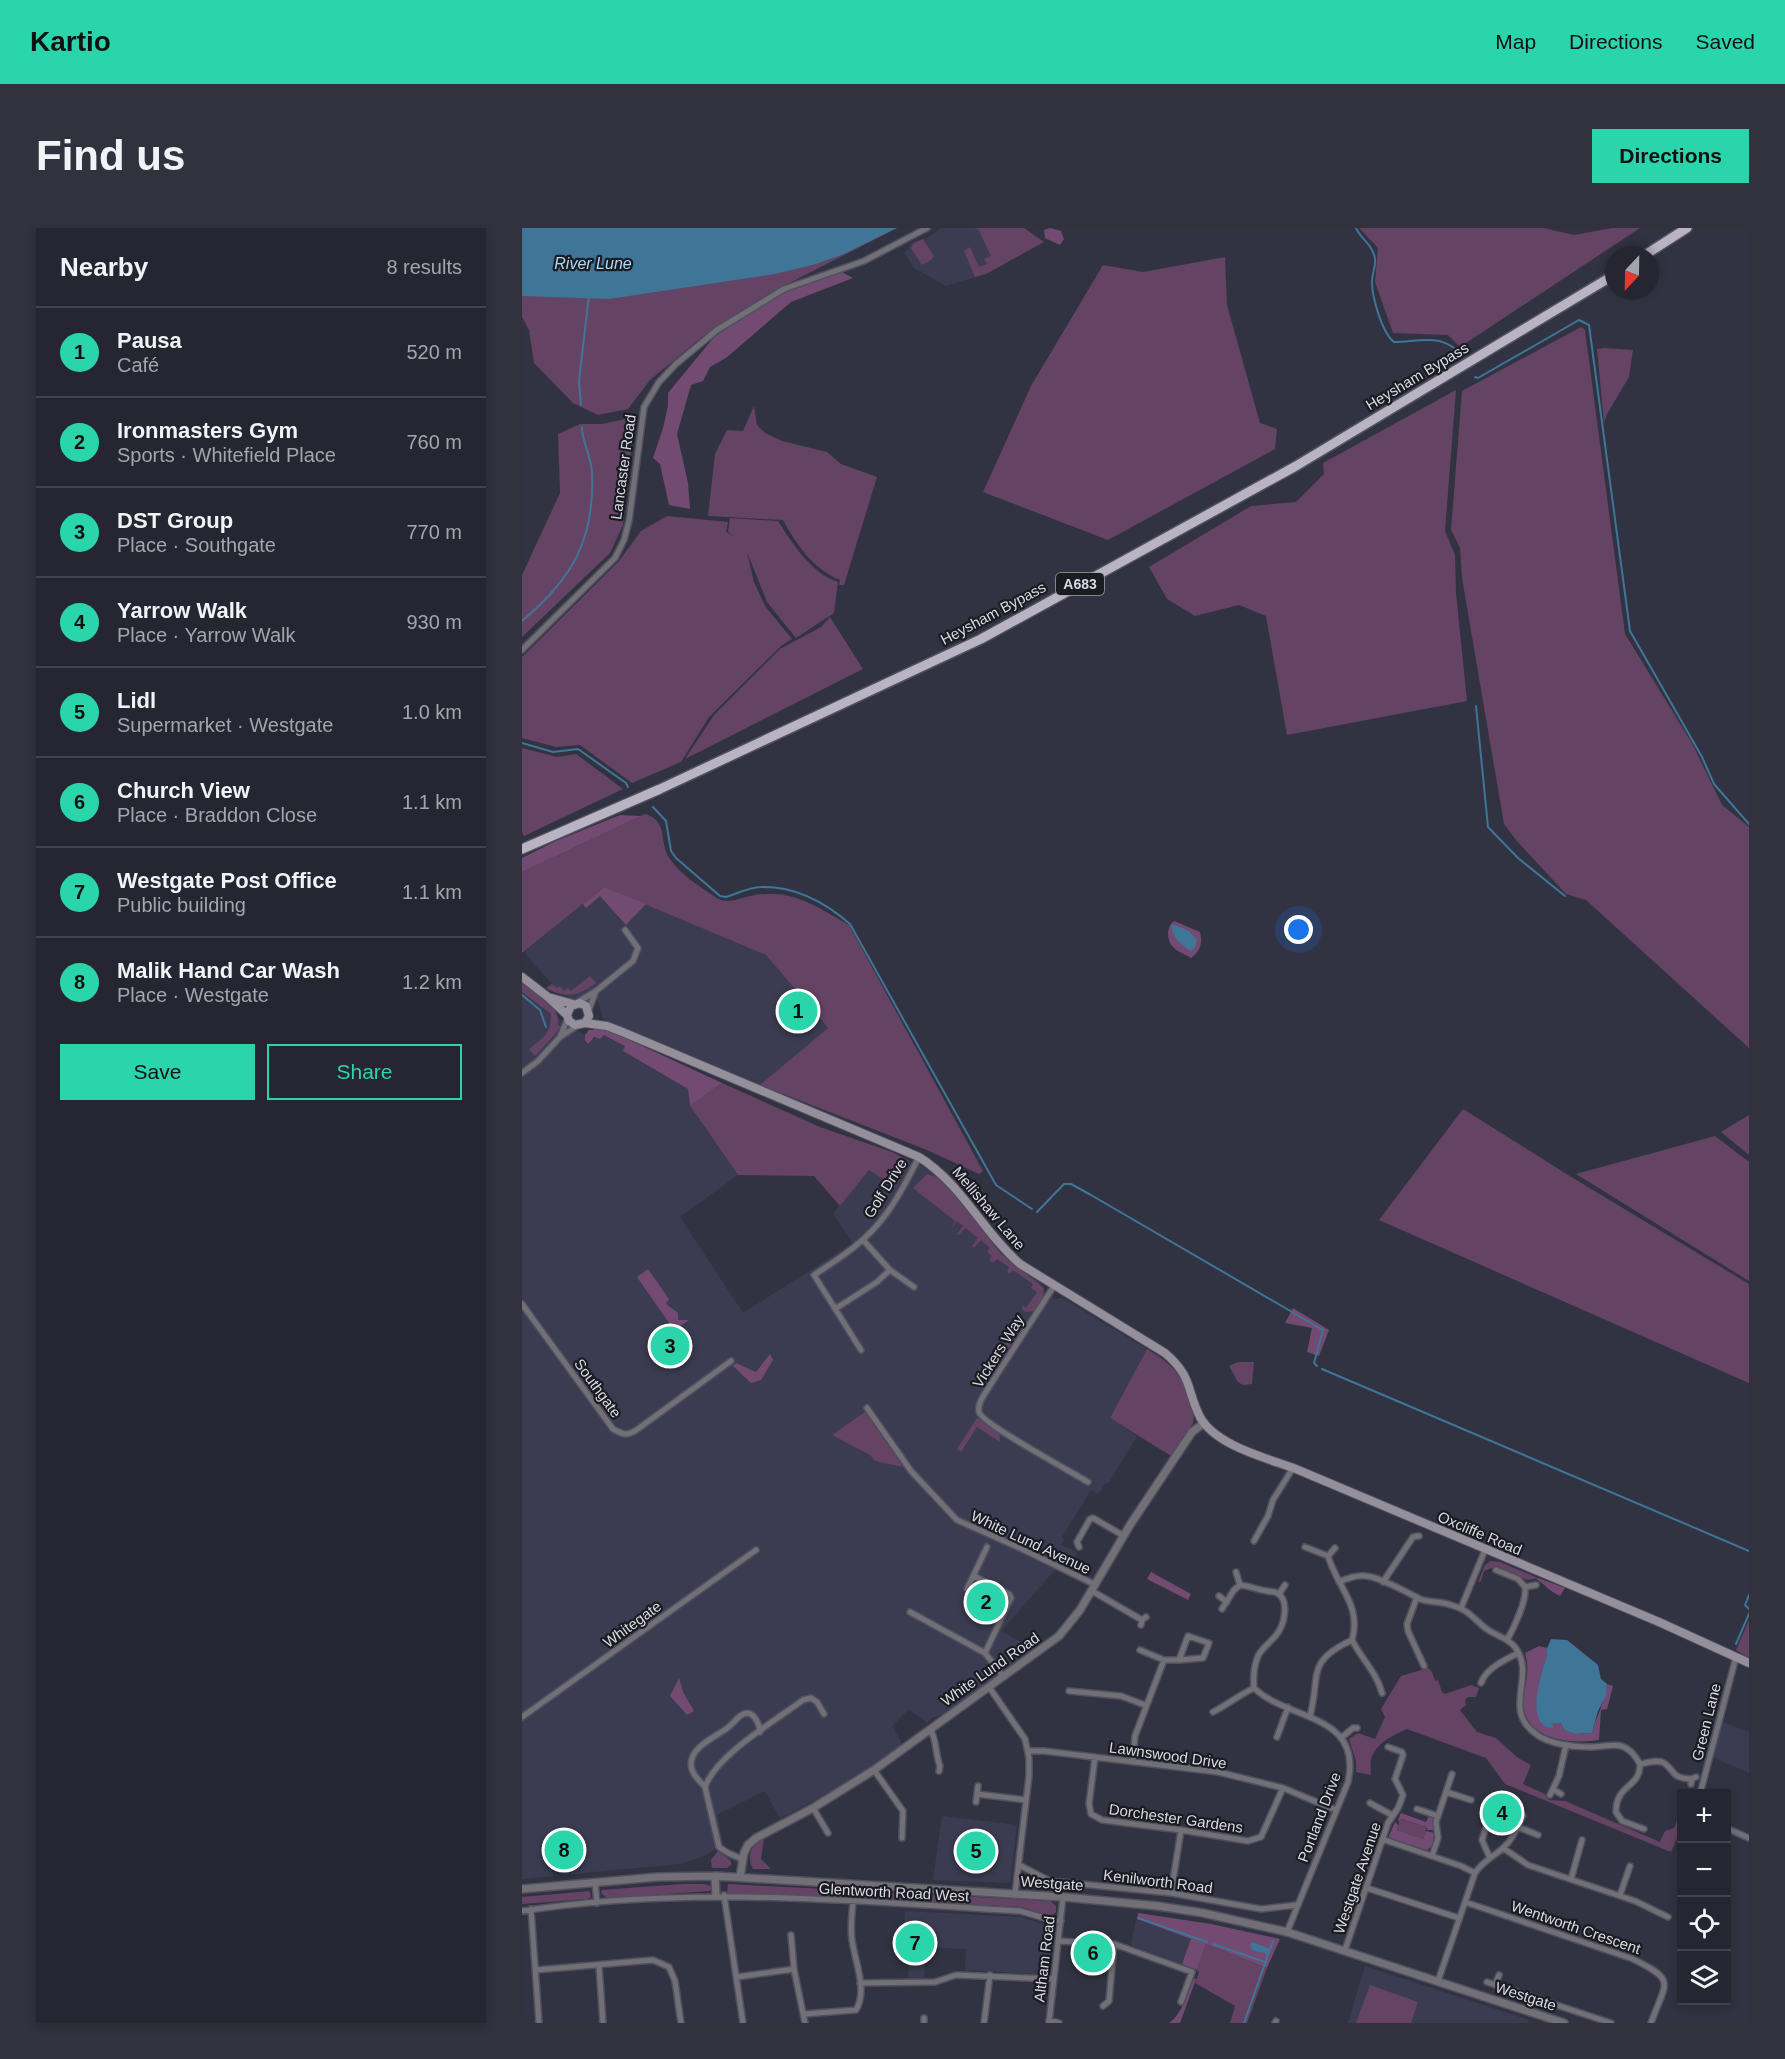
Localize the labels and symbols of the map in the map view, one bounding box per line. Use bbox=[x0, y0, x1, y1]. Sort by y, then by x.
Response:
north arrow bbox=[1605, 246, 1659, 300]
water label: River Lune bbox=[554, 255, 632, 272]
street label: Heysham Bypass bbox=[1363, 339, 1471, 413]
street label: Lancaster Road bbox=[607, 413, 639, 521]
road number: A683 bbox=[1056, 573, 1104, 595]
street label: Heysham Bypass bbox=[937, 578, 1049, 648]
your location bbox=[1284, 915, 1313, 944]
pin: 1 bbox=[778, 988, 818, 1034]
street label: Golf Drive bbox=[860, 1155, 910, 1221]
street label: Mellishaw Lane bbox=[949, 1163, 1029, 1253]
street label: Vickers Way bbox=[969, 1311, 1027, 1390]
pin: 3 bbox=[650, 1324, 690, 1368]
street label: Southgate bbox=[571, 1355, 625, 1421]
street label: White Lund Avenue bbox=[969, 1507, 1093, 1577]
street label: Oxcliffe Road bbox=[1435, 1508, 1525, 1558]
pin: 2 bbox=[966, 1580, 1006, 1624]
street label: Whitegate bbox=[600, 1597, 664, 1651]
street label: White Lund Road bbox=[938, 1629, 1042, 1709]
street label: Green Lane bbox=[1688, 1682, 1724, 1762]
street label: Lawnswood Drive bbox=[1108, 1738, 1228, 1772]
street label: Portland Drive bbox=[1294, 1770, 1344, 1864]
pin: 4 bbox=[1482, 1790, 1522, 1836]
street label: Dorchester Gardens bbox=[1108, 1800, 1244, 1836]
street label: Westgate Avenue bbox=[1330, 1820, 1384, 1936]
pin: 8 bbox=[544, 1828, 584, 1872]
pin: 5 bbox=[956, 1828, 996, 1874]
street label: Kenilworth Road bbox=[1102, 1866, 1214, 1896]
street label: Westgate bbox=[1020, 1872, 1084, 1894]
street label: Glentworth Road West bbox=[818, 1880, 970, 1904]
street label: Wentworth Crescent bbox=[1509, 1897, 1644, 1957]
street label: Altham Road bbox=[1030, 1915, 1058, 2003]
pin: 7 bbox=[896, 1920, 934, 1966]
pin: 6 bbox=[1074, 1930, 1112, 1976]
street label: Westgate bbox=[1493, 1978, 1559, 2014]

